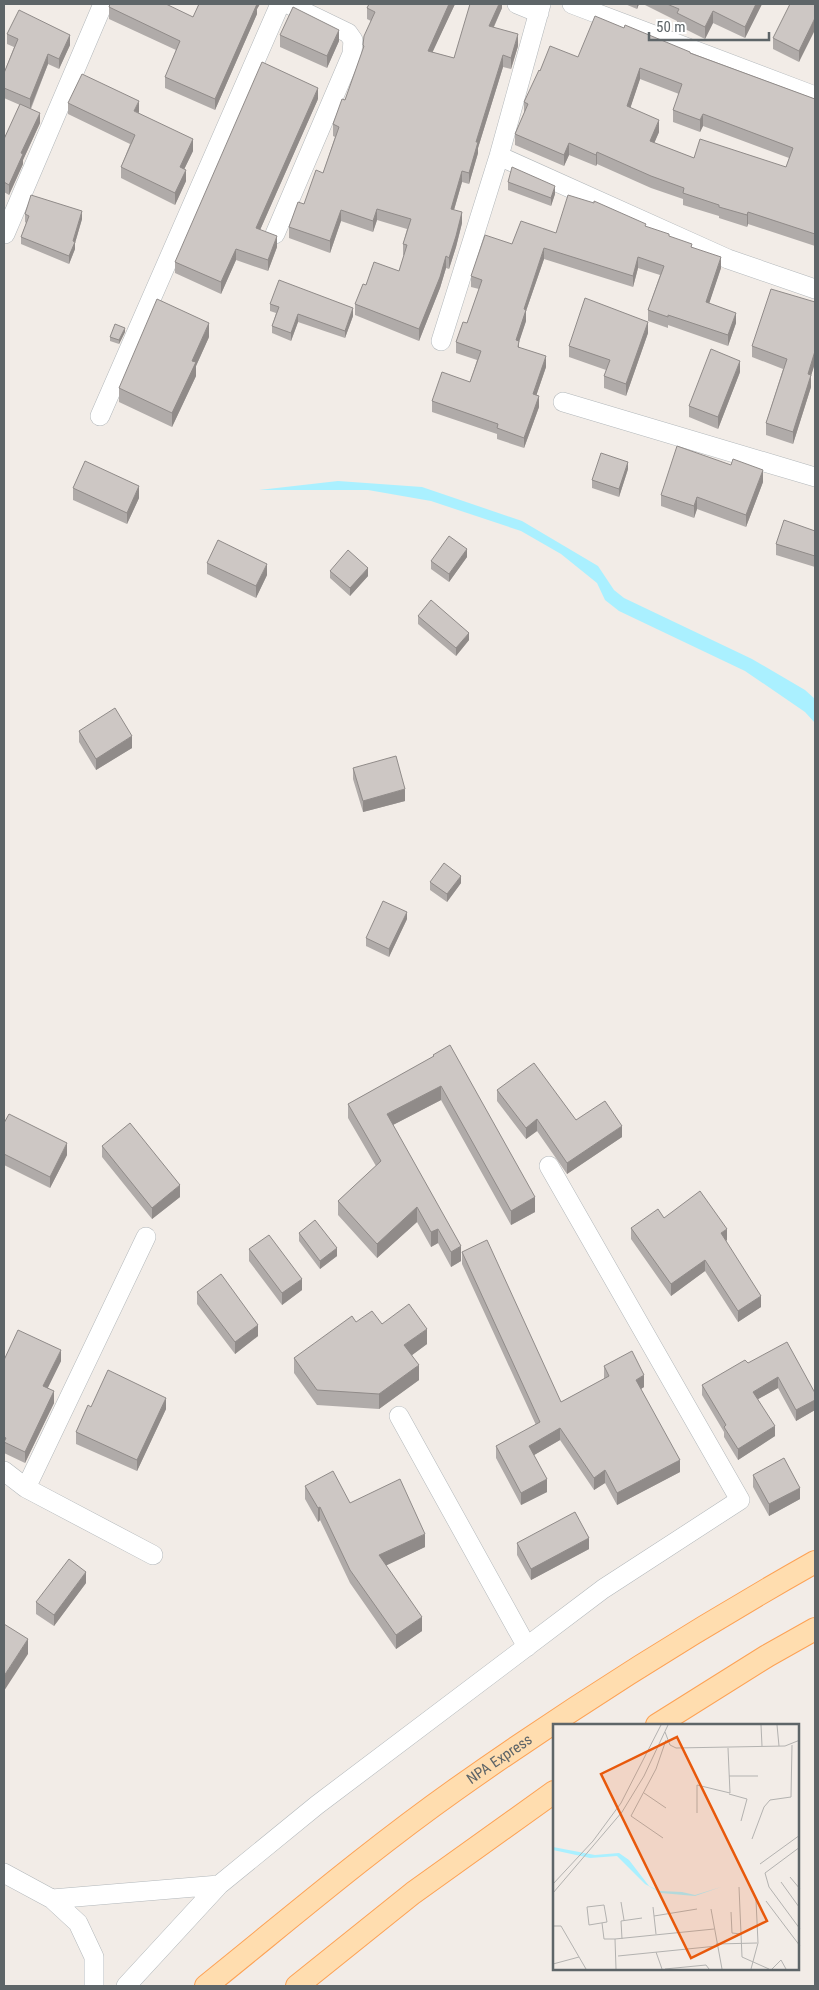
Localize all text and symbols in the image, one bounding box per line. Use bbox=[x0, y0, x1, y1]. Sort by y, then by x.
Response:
scale bar bbox=[649, 10, 769, 42]
text: 50 m bbox=[656, 18, 686, 36]
inset map bbox=[553, 1724, 799, 1970]
street label: NPA Express bbox=[463, 1730, 536, 1788]

